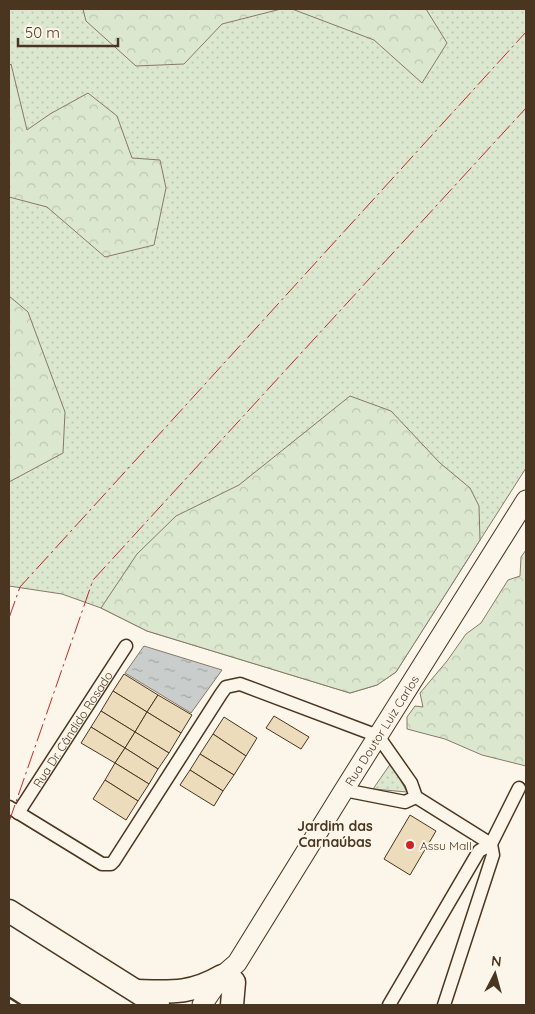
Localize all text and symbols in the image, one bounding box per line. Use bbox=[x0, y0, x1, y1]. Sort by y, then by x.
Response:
scale bar bbox=[18, 15, 118, 47]
text: 50 m bbox=[25, 23, 60, 42]
street label: Rua Dr. Cândido Rosado bbox=[29, 668, 115, 790]
street label: Rua Doutor Luiz Carlos bbox=[341, 672, 422, 788]
district label: Jardim das Carnaúbas bbox=[297, 817, 373, 851]
place label: Assu Mall bbox=[420, 838, 472, 853]
marker: Assu Mall bbox=[404, 839, 416, 851]
north arrow bbox=[470, 949, 520, 999]
text: N bbox=[490, 952, 502, 971]

